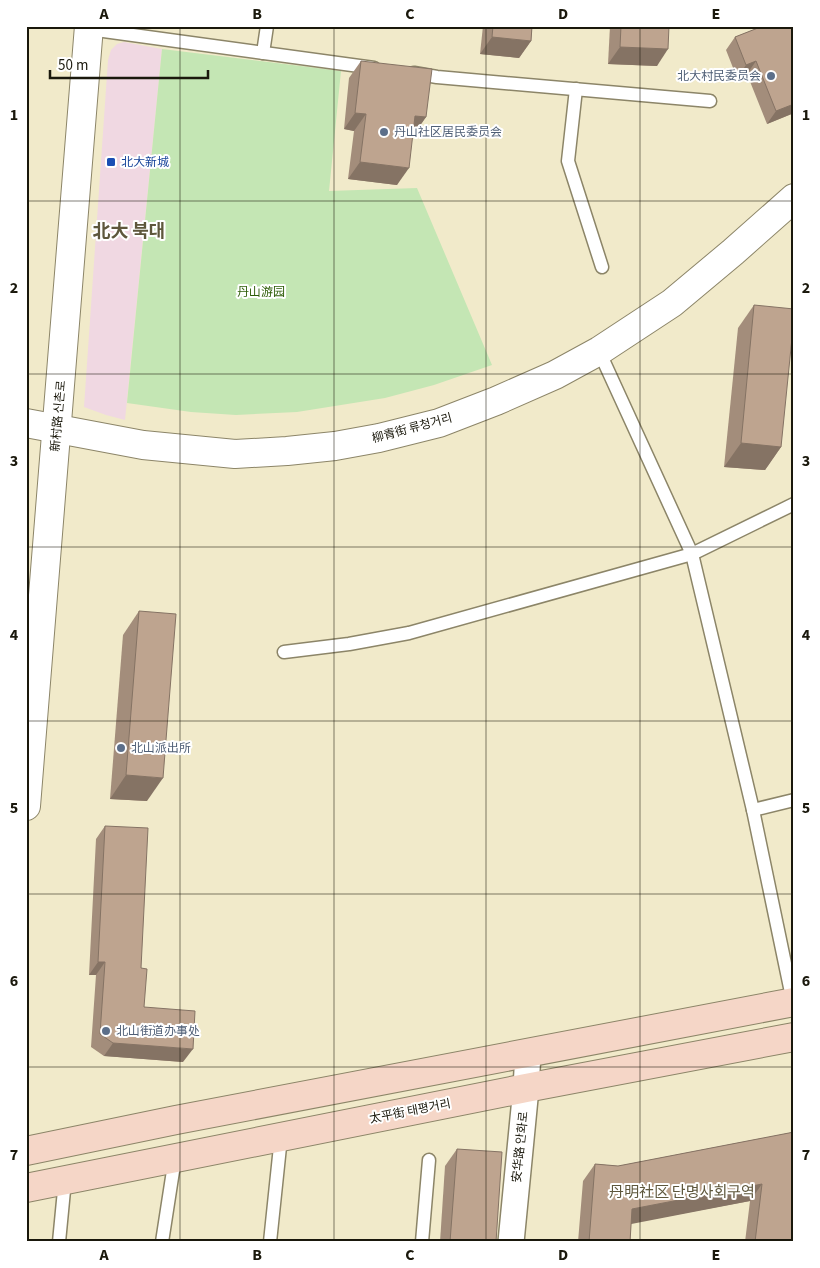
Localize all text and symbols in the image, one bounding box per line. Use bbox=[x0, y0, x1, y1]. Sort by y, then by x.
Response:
text: A bbox=[98, 3, 109, 25]
text: B bbox=[252, 3, 262, 25]
text: C bbox=[405, 3, 415, 25]
text: D bbox=[558, 3, 568, 25]
text: E bbox=[712, 3, 720, 25]
scale bar bbox=[50, 48, 208, 80]
text: 50 m bbox=[58, 55, 88, 76]
place label: 北大村民委员会 bbox=[677, 68, 761, 85]
marker: 北大村民委员会 bbox=[765, 70, 777, 82]
text: 1 bbox=[10, 104, 18, 126]
text: 1 bbox=[802, 104, 810, 126]
place label: 丹山社区居民委员会 bbox=[394, 124, 502, 141]
marker: 丹山社区居民委员会 bbox=[378, 126, 390, 138]
place label: 北大新城 bbox=[121, 154, 169, 171]
marker: 北大新城 bbox=[105, 156, 117, 168]
district label: 北大 북대 bbox=[93, 219, 165, 244]
text: 2 bbox=[10, 277, 18, 299]
text: 2 bbox=[802, 277, 810, 299]
park label: 丹山游园 bbox=[237, 284, 285, 301]
street label: 新村路 신촌로 bbox=[47, 380, 70, 452]
street label: 柳青街 류청거리 bbox=[370, 410, 454, 447]
text: 3 bbox=[10, 450, 18, 472]
text: 3 bbox=[802, 450, 810, 472]
text: 4 bbox=[10, 624, 19, 646]
text: 4 bbox=[802, 624, 811, 646]
place label: 北山派出所 bbox=[131, 740, 191, 757]
marker: 北山派出所 bbox=[115, 742, 127, 754]
text: 5 bbox=[10, 797, 18, 819]
text: 5 bbox=[802, 797, 810, 819]
text: 6 bbox=[10, 970, 18, 992]
text: 6 bbox=[802, 970, 810, 992]
place label: 北山街道办事处 bbox=[116, 1023, 200, 1040]
marker: 北山街道办事处 bbox=[100, 1025, 112, 1037]
street label: 太平街 태평거리 bbox=[368, 1095, 452, 1128]
street label: 安华路 안화로 bbox=[508, 1111, 533, 1184]
text: 7 bbox=[10, 1144, 18, 1166]
text: 7 bbox=[802, 1144, 810, 1166]
district label: 丹明社区 단명사회구역 bbox=[609, 1182, 755, 1203]
text: A bbox=[98, 1244, 109, 1266]
text: B bbox=[252, 1244, 262, 1266]
text: C bbox=[405, 1244, 415, 1266]
text: D bbox=[558, 1244, 568, 1266]
text: E bbox=[712, 1244, 720, 1266]

